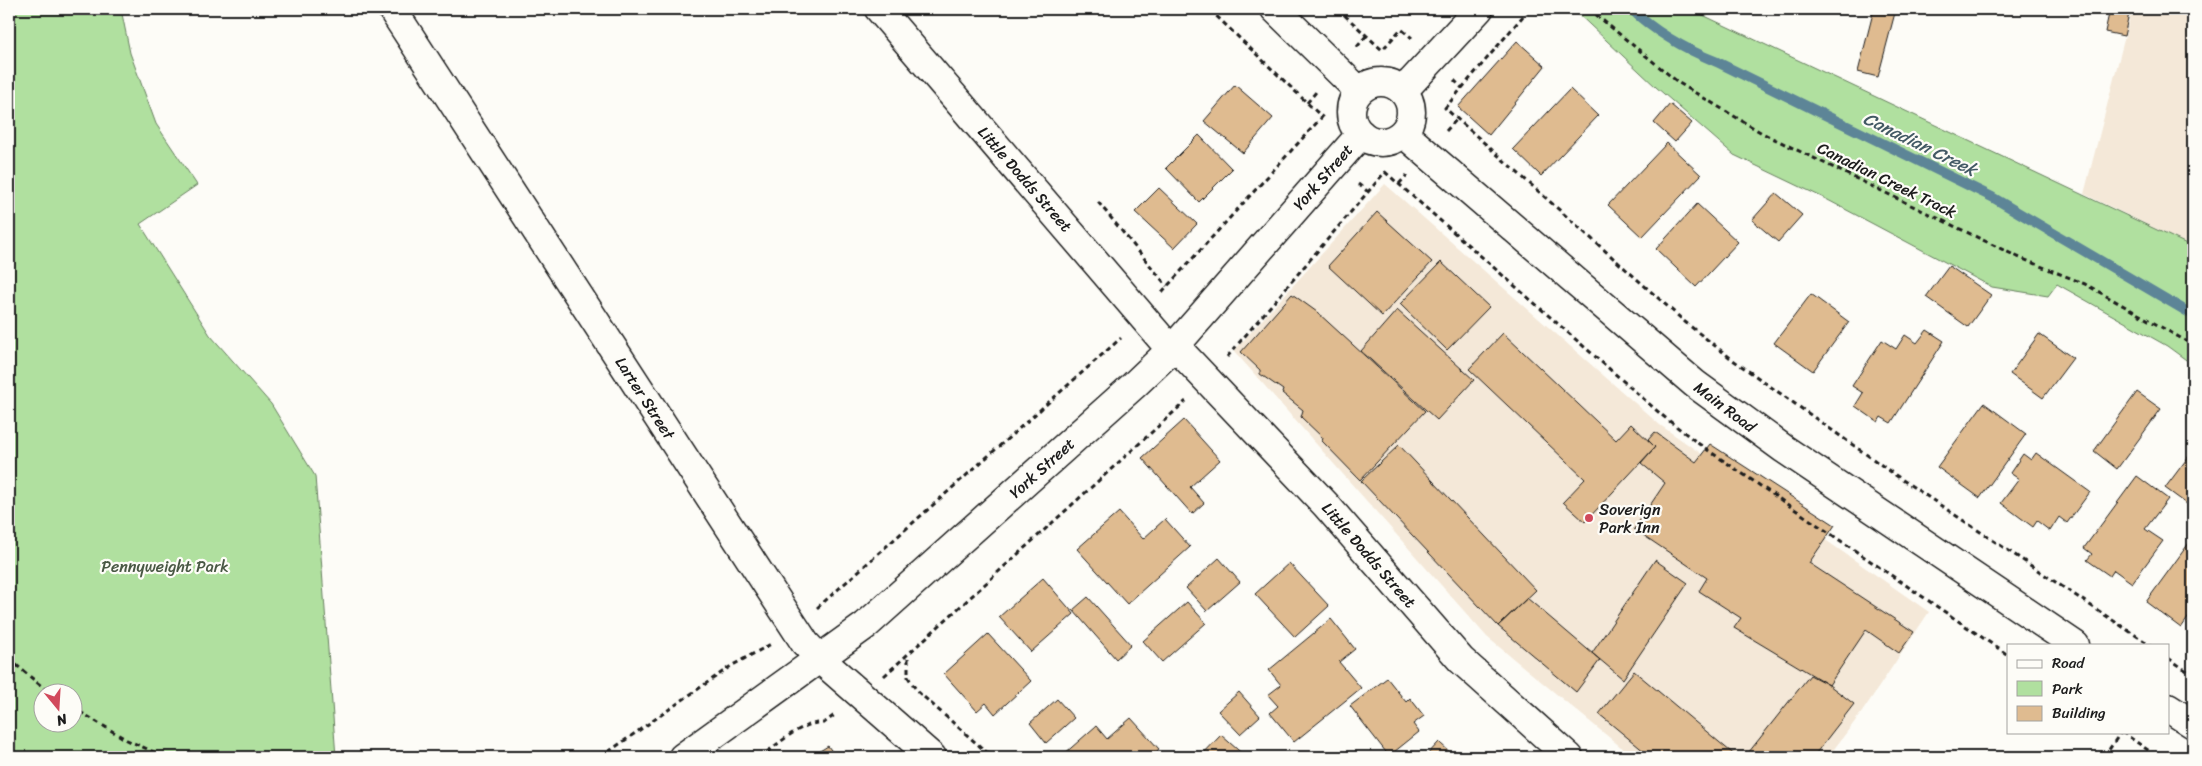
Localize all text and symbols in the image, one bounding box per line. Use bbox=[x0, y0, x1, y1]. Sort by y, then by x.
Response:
water label: Canadian Creek bbox=[1858, 103, 1984, 186]
street label: Little Dodds Street bbox=[970, 119, 1080, 239]
street label: Canadian Creek Track bbox=[1812, 134, 1962, 227]
street label: York Street bbox=[1285, 137, 1361, 217]
street label: Larter Street bbox=[607, 351, 683, 446]
street label: Main Road bbox=[1687, 374, 1764, 441]
street label: York Street bbox=[1002, 430, 1082, 506]
street label: Little Dodds Street bbox=[1314, 495, 1424, 615]
place label: Soverign Park Inn bbox=[1599, 495, 1661, 542]
marker: Soverign Park Inn bbox=[1583, 512, 1595, 524]
park label: Pennyweight Park bbox=[101, 552, 229, 581]
legend bbox=[2007, 644, 2170, 734]
text: Road bbox=[2052, 650, 2085, 676]
text: Park bbox=[2052, 676, 2083, 702]
north arrow bbox=[32, 684, 82, 734]
text: Building bbox=[2052, 700, 2106, 726]
text: N bbox=[53, 706, 71, 733]

